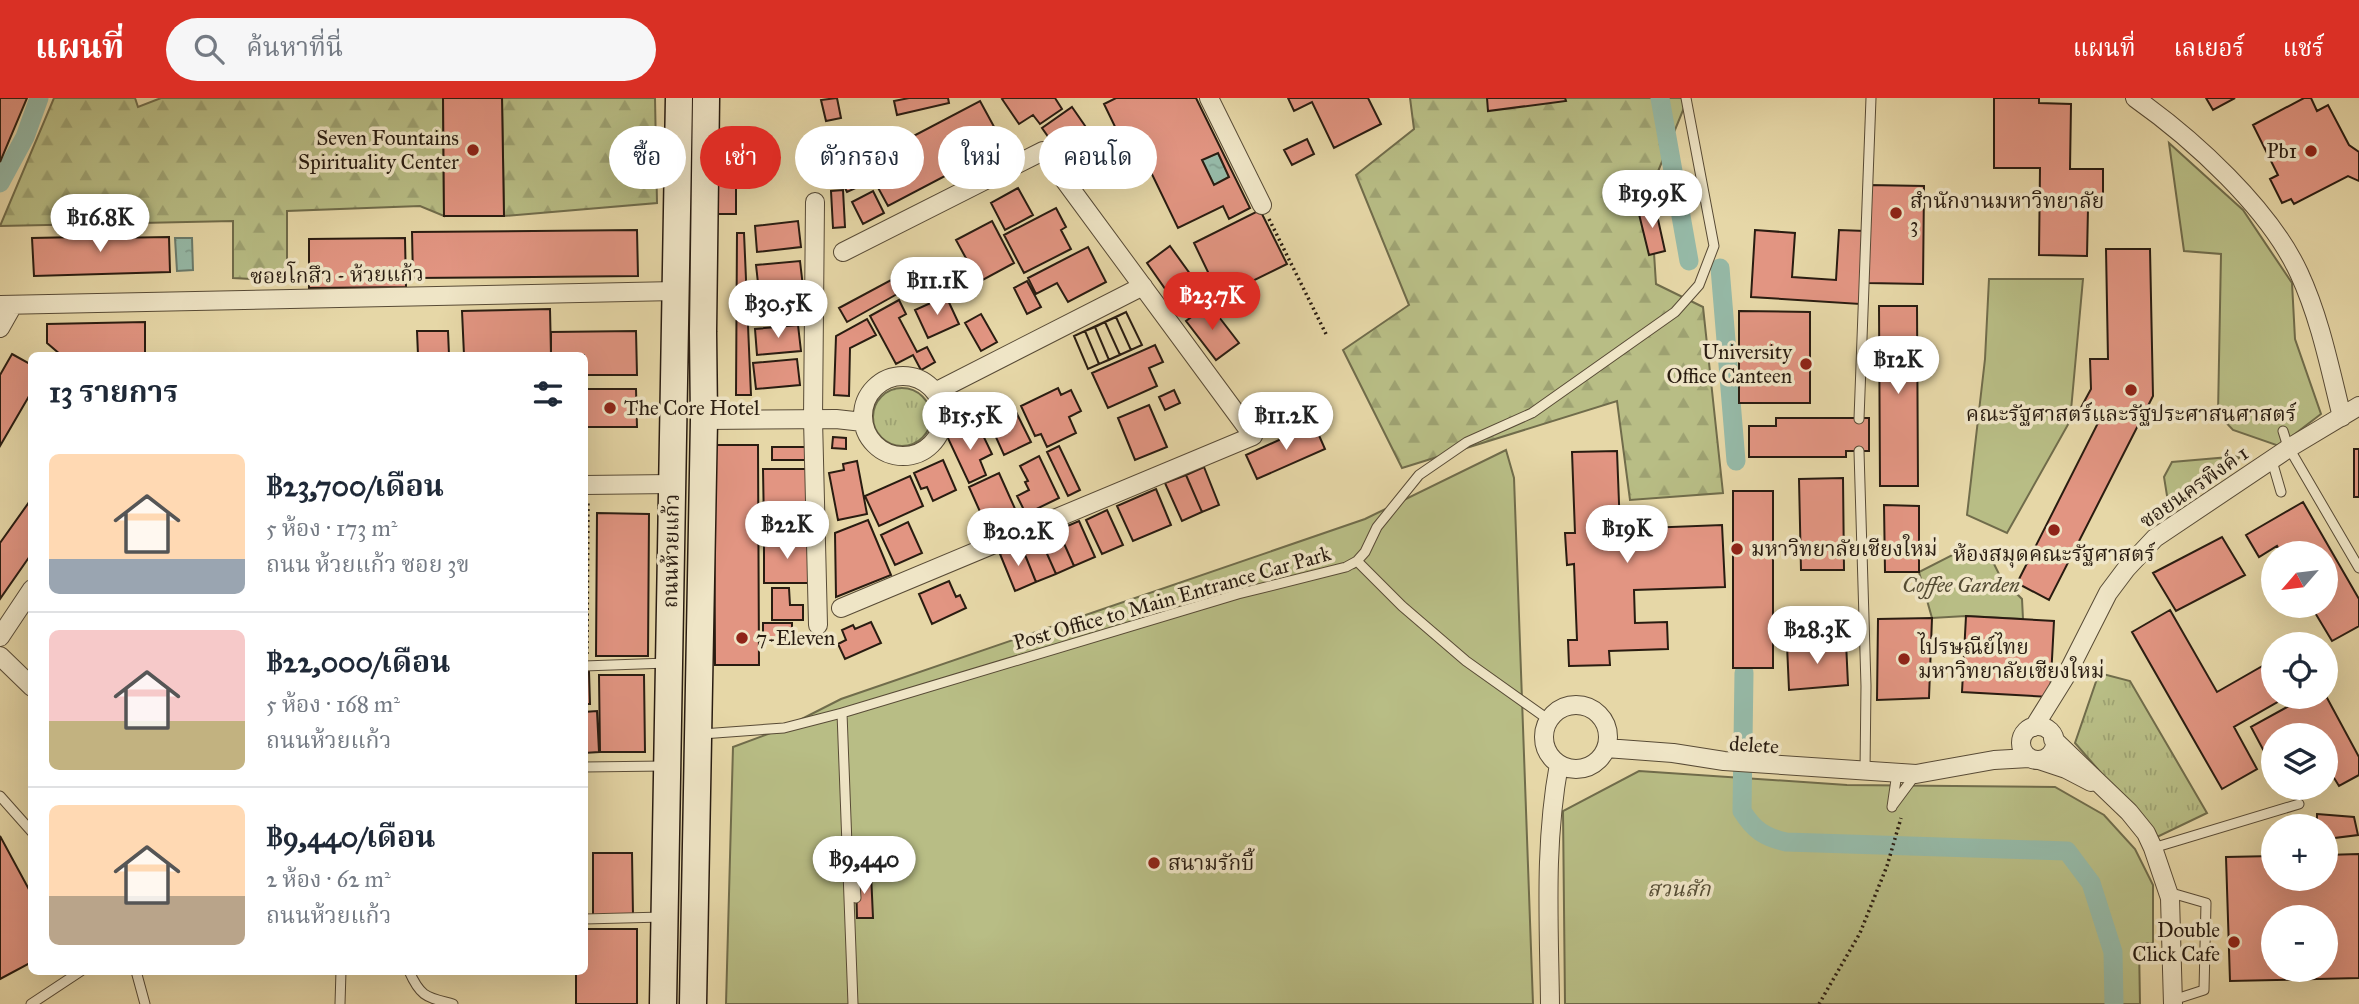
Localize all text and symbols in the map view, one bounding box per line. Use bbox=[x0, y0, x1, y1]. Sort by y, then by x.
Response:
search box bbox=[166, 18, 656, 81]
text: แผนที่ bbox=[35, 27, 124, 67]
icon: search bbox=[190, 30, 228, 68]
text: ค้นหาที่นี่ bbox=[246, 31, 343, 63]
text: แผนที่ bbox=[2073, 33, 2136, 63]
text: เลเยอร์ bbox=[2174, 33, 2245, 63]
text: แชร์ bbox=[2283, 33, 2324, 63]
place label: Seven Fountains Spirituality Center bbox=[298, 125, 459, 175]
chip: ซื้อ bbox=[609, 126, 686, 189]
chip: เช่า bbox=[700, 126, 781, 189]
chip: ตัวกรอง bbox=[795, 126, 924, 189]
chip: ใหม่ bbox=[938, 126, 1025, 189]
chip: คอนโด bbox=[1039, 126, 1157, 189]
place label: Pb1 bbox=[2266, 138, 2297, 164]
marker: Seven Fountains Spirituality Center bbox=[465, 142, 481, 158]
marker: Pb1 bbox=[2303, 143, 2319, 159]
pin: ฿19.9K bbox=[1595, 170, 1709, 230]
text: ฿19.9K bbox=[1618, 179, 1686, 207]
place label: สำนักงานมหาวิทยาลัย 3 bbox=[1910, 188, 2104, 238]
pin: ฿16.8K bbox=[43, 194, 157, 254]
text: ฿16.8K bbox=[67, 203, 134, 231]
marker: สำนักงานมหาวิทยาลัย 3 bbox=[1888, 205, 1904, 221]
street label: ซอยโกสึว - ห้วยแก้ว bbox=[250, 258, 424, 290]
pin: ฿11.1K bbox=[880, 258, 994, 317]
text: ฿11.1K bbox=[906, 266, 968, 294]
pin: ฿23.7K bbox=[1155, 272, 1269, 332]
pin: ฿30.5K bbox=[721, 280, 835, 340]
text: ฿23.7K bbox=[1179, 281, 1245, 309]
text: ฿30.5K bbox=[745, 289, 811, 317]
pin: ฿12K bbox=[1857, 336, 1939, 396]
place label: University Office Canteen bbox=[1666, 339, 1793, 389]
text: ฿12K bbox=[1873, 345, 1923, 373]
marker: University Office Canteen bbox=[1798, 356, 1814, 372]
text: 13 รายการ bbox=[49, 374, 178, 410]
icon: filters bbox=[529, 375, 567, 413]
marker: คณะรัฐศาสตร์และรัฐประศาสนศาสตร์ bbox=[2123, 382, 2139, 398]
pin: ฿15.5K bbox=[913, 392, 1027, 452]
pin: ฿11.2K bbox=[1229, 392, 1343, 452]
place label: The Core Hotel bbox=[624, 395, 760, 421]
marker: The Core Hotel bbox=[602, 400, 618, 416]
text: ฿15.5K bbox=[938, 401, 1002, 429]
text: ฿11.2K bbox=[1254, 401, 1318, 429]
place label: คณะรัฐศาสตร์และรัฐประศาสนศาสตร์ bbox=[1966, 401, 2297, 427]
street label: ซอยนครพิงค์ 1 bbox=[2135, 440, 2253, 534]
text: ฿23,700/เดือน bbox=[266, 468, 444, 504]
icon: home bbox=[105, 482, 189, 566]
street label: ถนนห้วยแก้ว bbox=[657, 494, 685, 608]
pin: ฿22K bbox=[746, 502, 828, 561]
pin: ฿19K bbox=[1586, 505, 1668, 565]
pin: ฿20.2K bbox=[961, 508, 1075, 568]
text: ฿22K bbox=[761, 510, 813, 538]
text: 5 ห้อง · 173 m² bbox=[266, 514, 397, 542]
text: ฿19K bbox=[1602, 514, 1652, 542]
text: ฿20.2K bbox=[983, 517, 1053, 545]
marker: ห้องสมุดคณะรัฐศาสตร์ bbox=[2046, 522, 2062, 538]
place label: มหาวิทยาลัยเชียงใหม่ bbox=[1751, 534, 1937, 562]
street label: Post Office to Main Entrance Car Park bbox=[1010, 540, 1334, 656]
marker: มหาวิทยาลัยเชียงใหม่ bbox=[1729, 541, 1745, 557]
place label: ห้องสมุดคณะรัฐศาสตร์ bbox=[1953, 541, 2156, 568]
north arrow bbox=[2261, 541, 2338, 618]
map controls bbox=[2261, 541, 2338, 982]
text: ถนน ห้วยแก้ว ซอย 3ข bbox=[266, 550, 469, 578]
park label: Coffee Garden bbox=[1902, 572, 2020, 600]
pin: ฿28.3K bbox=[1760, 606, 1874, 666]
text: ฿28.3K bbox=[1784, 615, 1850, 643]
place label: 7-Eleven bbox=[756, 625, 835, 651]
marker: 7-Eleven bbox=[734, 630, 750, 646]
place label: ไปรษณีย์ไทย มหาวิทยาลัยเชียงใหม่ bbox=[1917, 632, 2104, 684]
button: locate bbox=[2261, 632, 2338, 709]
text: ฿22,000/เดือน bbox=[266, 644, 450, 680]
marker: ไปรษณีย์ไทย มหาวิทยาลัยเชียงใหม่ bbox=[1896, 651, 1912, 667]
icon: home bbox=[105, 658, 189, 742]
text: 5 ห้อง · 168 m² bbox=[266, 690, 400, 718]
button: layers bbox=[2261, 723, 2338, 800]
text: ถนนห้วยแก้ว bbox=[266, 726, 391, 754]
street label: delete bbox=[1728, 730, 1780, 760]
button: + bbox=[2261, 814, 2338, 891]
text: ฿9,440/เดือน bbox=[266, 819, 435, 855]
icon: home bbox=[105, 833, 189, 917]
pin: ฿9,440 bbox=[807, 836, 921, 896]
text: ฿9,440 bbox=[829, 845, 899, 873]
place label: สนามรักบี้ bbox=[1168, 847, 1255, 876]
marker: สนามรักบี้ bbox=[1146, 855, 1162, 871]
text: 2 ห้อง · 62 m² bbox=[266, 865, 391, 893]
park label: สวนสัก bbox=[1647, 876, 1712, 902]
text: ถนนห้วยแก้ว bbox=[266, 901, 391, 929]
button: − bbox=[2261, 905, 2338, 982]
place label: Double Click Cafe bbox=[2132, 917, 2220, 967]
marker: Double Click Cafe bbox=[2226, 934, 2242, 950]

